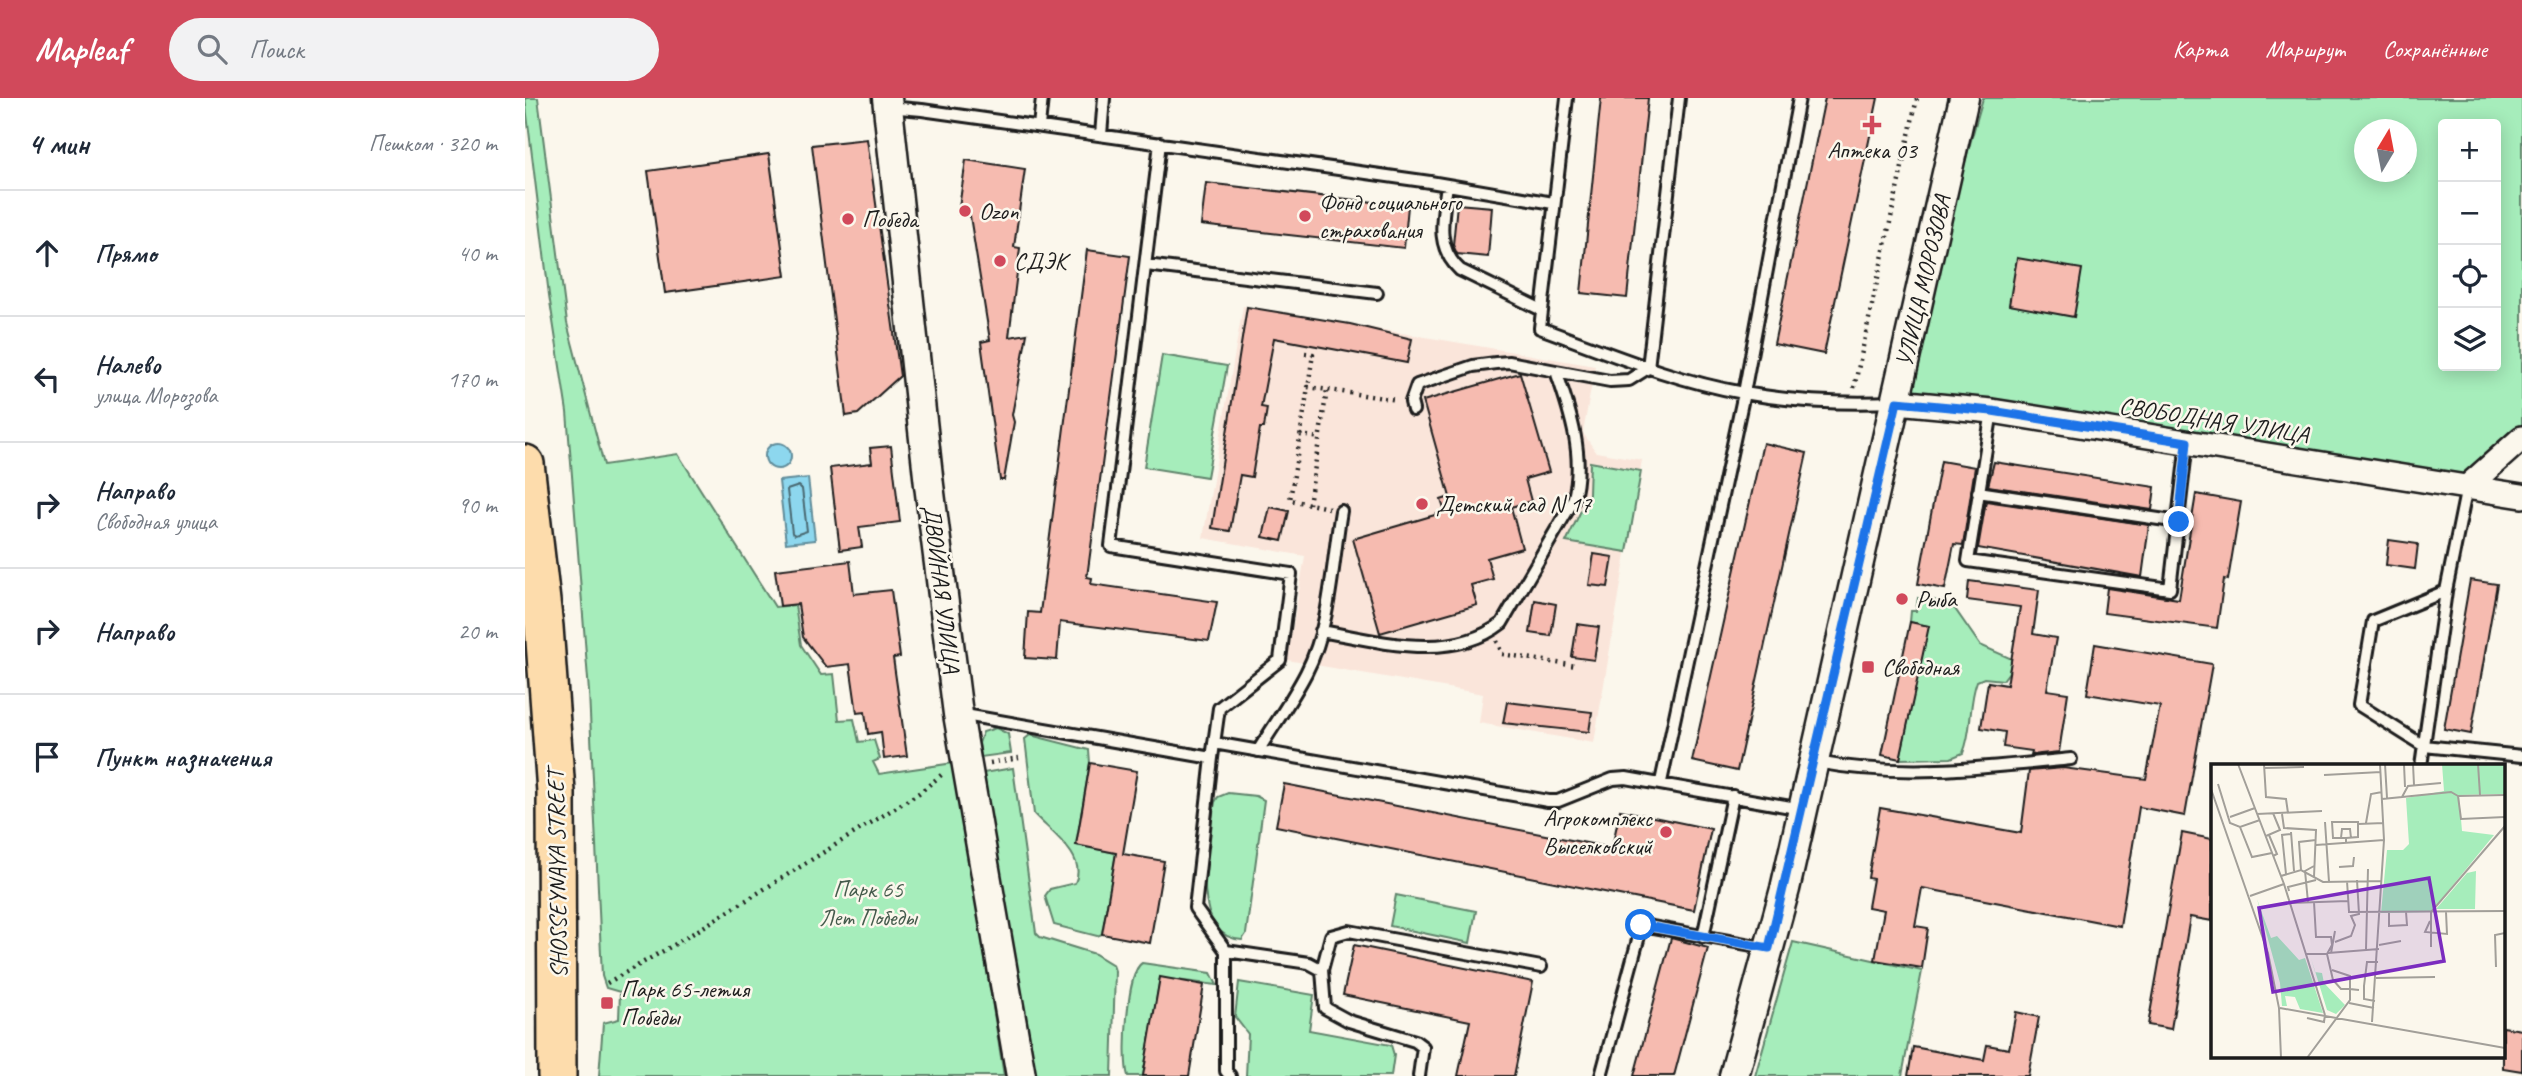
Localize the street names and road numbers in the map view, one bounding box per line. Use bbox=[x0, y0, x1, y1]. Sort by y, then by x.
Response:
street label: УЛИЦА МОРОЗОВА bbox=[1889, 191, 1958, 370]
street label: СВОБОДНАЯ УЛИЦА bbox=[2117, 390, 2312, 450]
street label: ДВОЙНАЯ УЛИЦА bbox=[917, 503, 967, 676]
street label: SHOSSEYNAYA STREET bbox=[540, 764, 574, 978]

